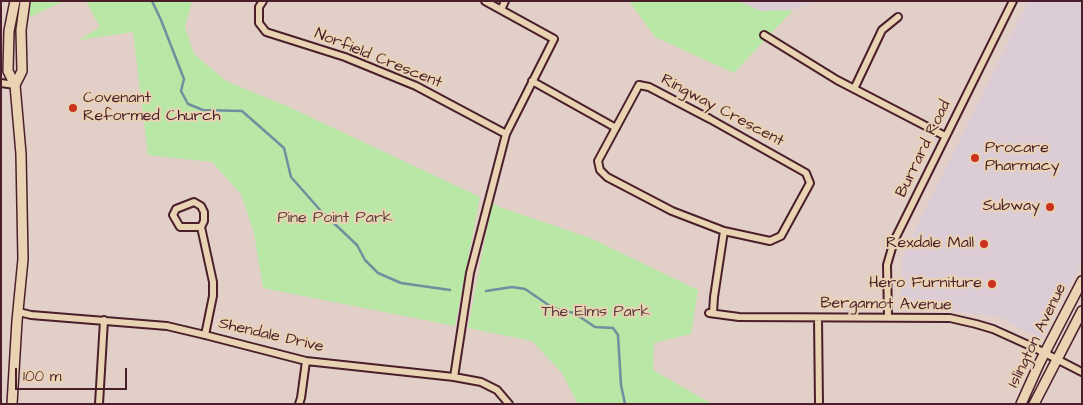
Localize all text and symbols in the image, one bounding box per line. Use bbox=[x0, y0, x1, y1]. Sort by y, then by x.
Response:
street label: Norfield Crescent bbox=[312, 25, 444, 93]
street label: Ringway Crescent bbox=[657, 70, 787, 152]
place label: Covenant Reformed Church bbox=[83, 89, 220, 127]
street label: Burrard Road bbox=[892, 97, 956, 201]
marker: Covenant Reformed Church bbox=[67, 102, 79, 114]
place label: Procare Pharmacy bbox=[985, 139, 1060, 177]
marker: Procare Pharmacy bbox=[969, 152, 981, 164]
place label: Subway bbox=[983, 197, 1040, 217]
marker: Subway bbox=[1044, 201, 1056, 213]
park label: Pine Point Park bbox=[277, 209, 393, 229]
place label: Rexdale Mall bbox=[886, 234, 974, 254]
marker: Rexdale Mall bbox=[978, 238, 990, 250]
place label: Hero Furniture bbox=[869, 274, 982, 294]
marker: Hero Furniture bbox=[986, 278, 998, 290]
street label: Islington Avenue bbox=[1004, 281, 1072, 391]
street label: Bergamot Avenue bbox=[820, 294, 952, 316]
park label: The Elms Park bbox=[542, 303, 650, 323]
street label: Shendale Drive bbox=[217, 315, 325, 357]
scale bar bbox=[18, 358, 130, 390]
text: 100 m bbox=[23, 366, 62, 387]

